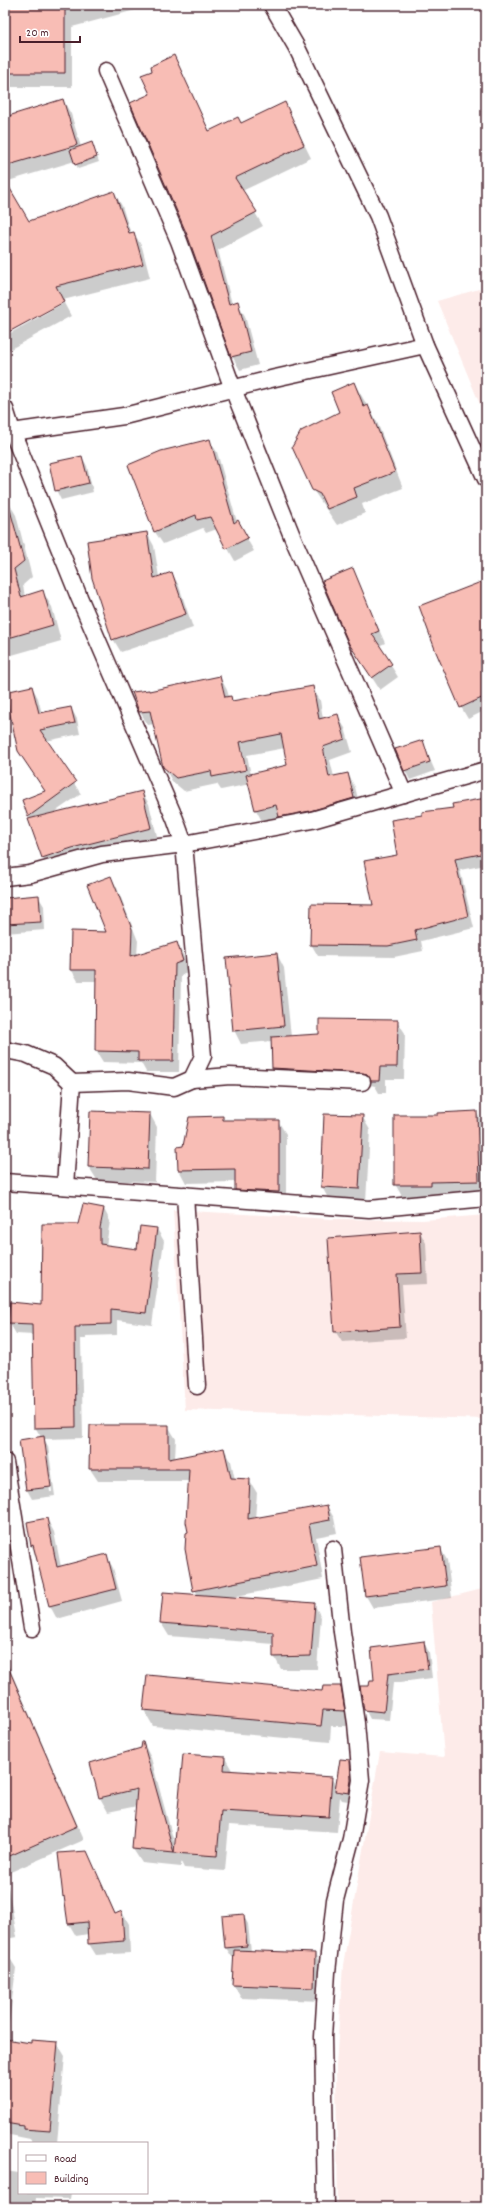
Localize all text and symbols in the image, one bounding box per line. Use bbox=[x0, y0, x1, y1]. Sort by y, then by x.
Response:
scale bar bbox=[20, 18, 80, 44]
text: 20 m bbox=[26, 25, 49, 42]
legend bbox=[18, 2142, 148, 2194]
text: Road bbox=[54, 2151, 76, 2168]
text: Building bbox=[54, 2171, 89, 2188]

